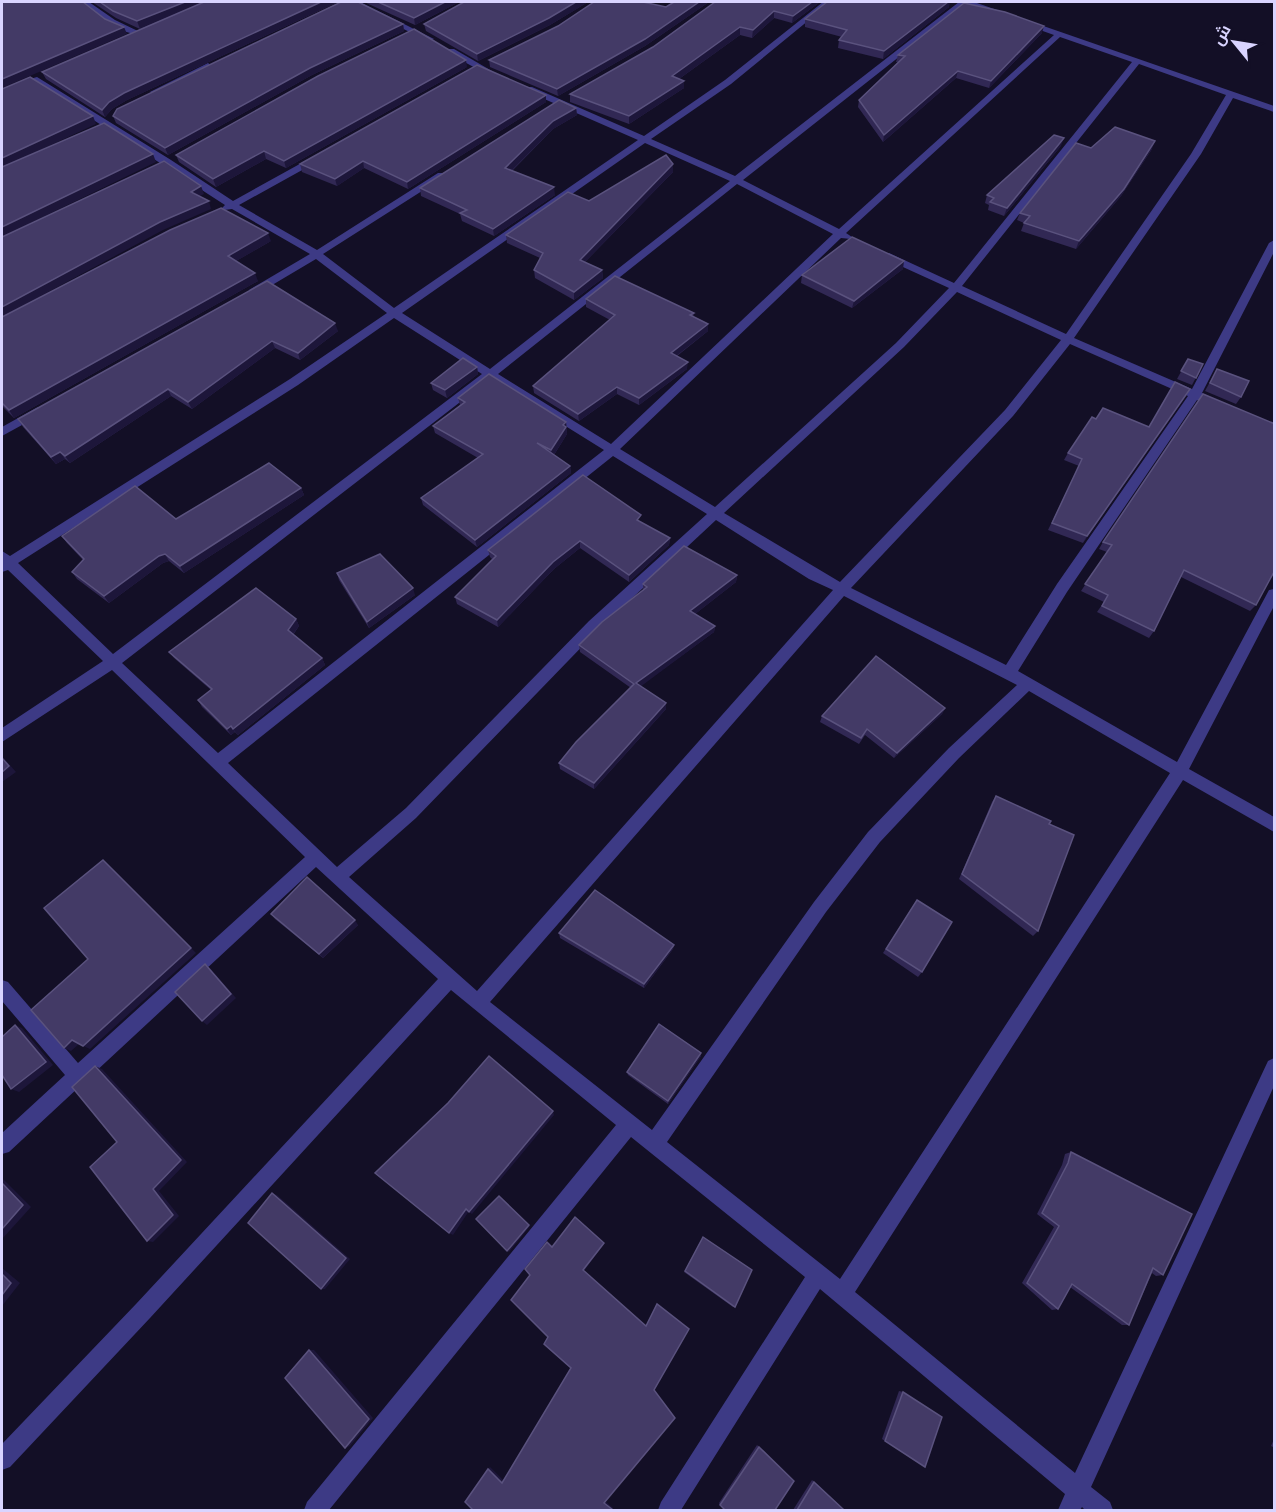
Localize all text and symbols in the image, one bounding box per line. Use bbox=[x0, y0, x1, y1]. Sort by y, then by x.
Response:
north arrow bbox=[1204, 12, 1264, 72]
text: ش bbox=[1209, 22, 1237, 49]

